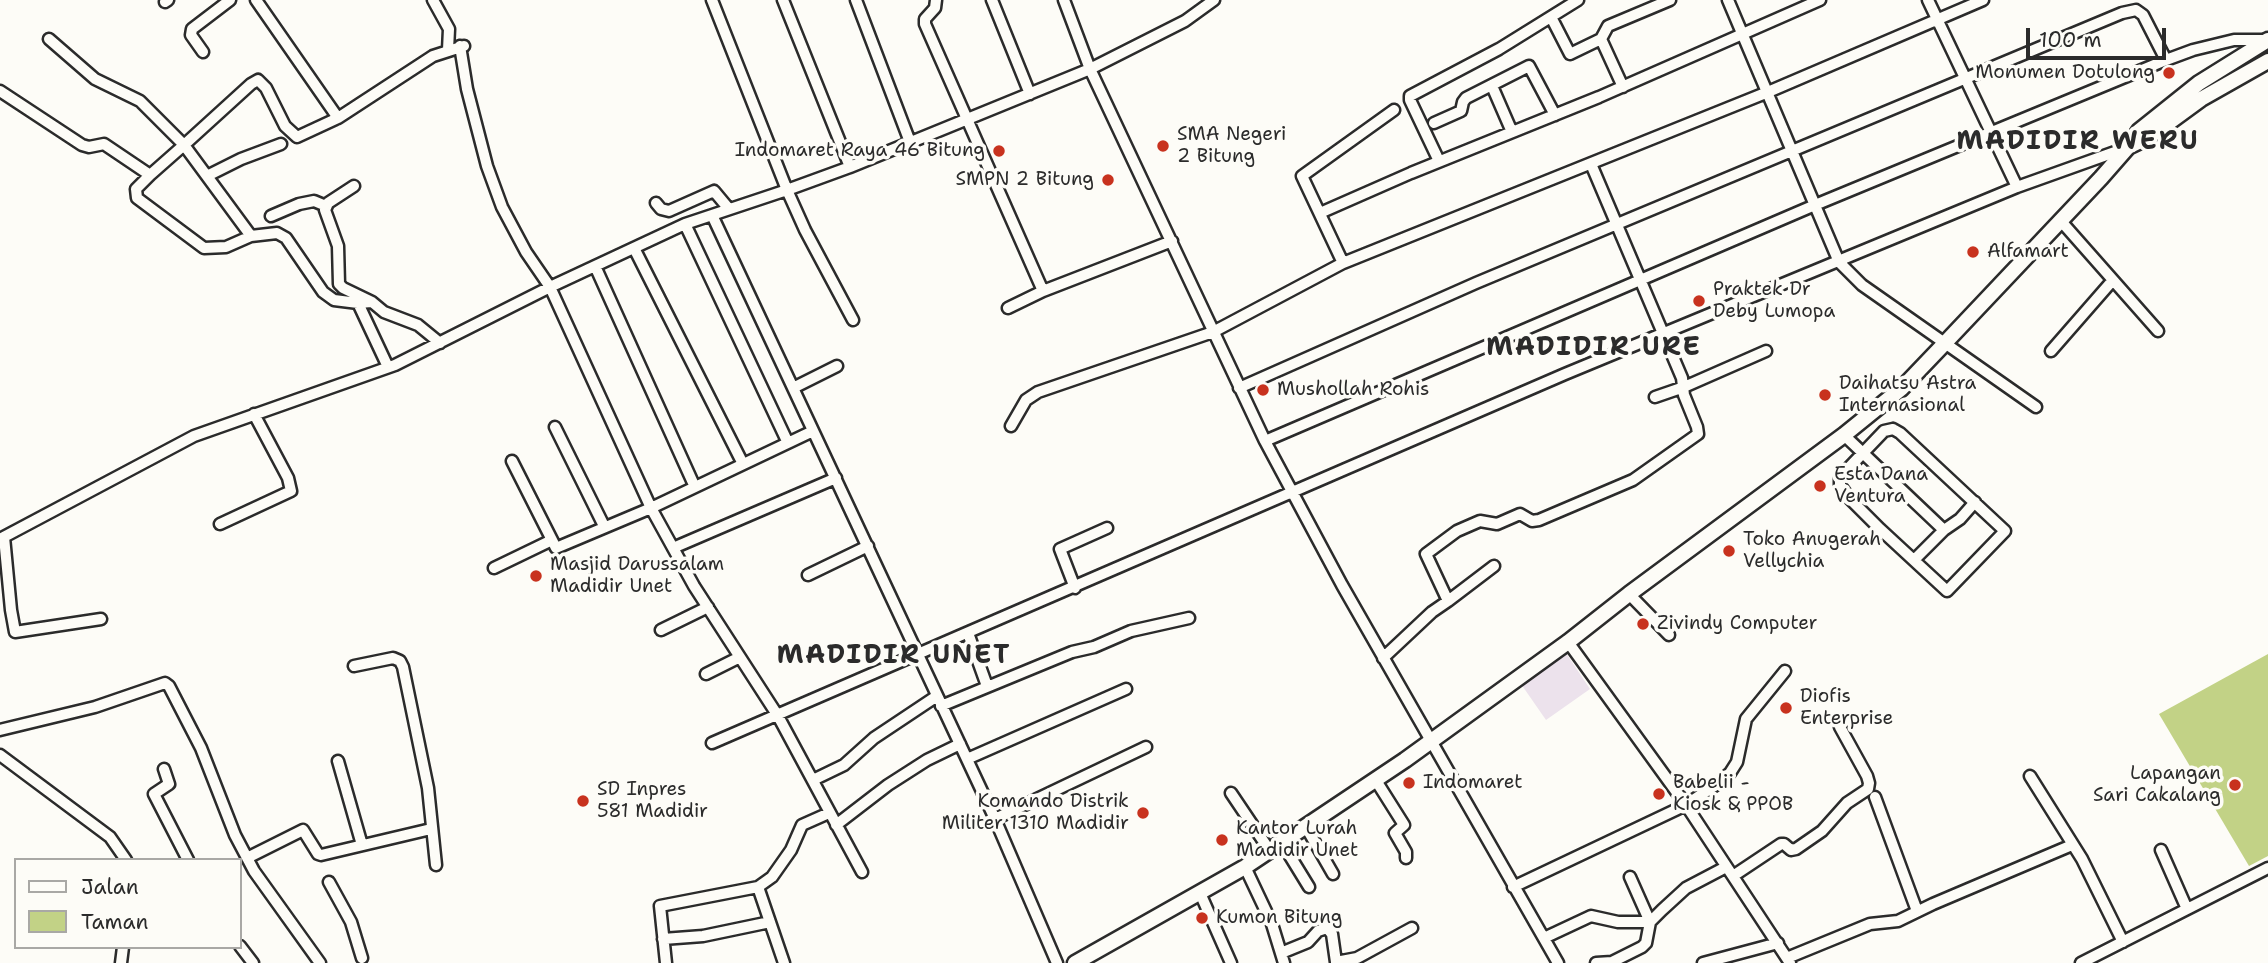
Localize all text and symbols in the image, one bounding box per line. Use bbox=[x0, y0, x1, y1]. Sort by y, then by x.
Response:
scale bar bbox=[2030, 14, 2170, 58]
text: 100 m bbox=[2039, 26, 2102, 54]
place label: Monumen Dotulong bbox=[1975, 62, 2155, 84]
marker: Monumen Dotulong bbox=[2161, 65, 2177, 81]
place label: SMA Negeri 2 Bitung bbox=[1177, 124, 1286, 168]
district label: MADIDIR WERU bbox=[1958, 126, 2198, 158]
marker: SMA Negeri 2 Bitung bbox=[1155, 138, 1171, 154]
place label: Indomaret Raya 46 Bitung bbox=[735, 140, 985, 162]
marker: Indomaret Raya 46 Bitung bbox=[991, 143, 1007, 159]
place label: SMPN 2 Bitung bbox=[955, 169, 1094, 191]
marker: SMPN 2 Bitung bbox=[1100, 172, 1116, 188]
place label: Alfamart bbox=[1987, 241, 2069, 263]
marker: Alfamart bbox=[1965, 244, 1981, 260]
place label: Praktek Dr Deby Lumopa bbox=[1713, 279, 1835, 323]
marker: Praktek Dr Deby Lumopa bbox=[1691, 293, 1707, 309]
district label: MADIDIR URE bbox=[1488, 332, 1700, 364]
place label: Daihatsu Astra Internasional bbox=[1839, 373, 1976, 417]
place label: Mushollah Rohis bbox=[1277, 379, 1429, 401]
marker: Mushollah Rohis bbox=[1255, 382, 1271, 398]
marker: Daihatsu Astra Internasional bbox=[1817, 387, 1833, 403]
place label: Esta Dana Ventura bbox=[1834, 464, 1928, 508]
marker: Esta Dana Ventura bbox=[1812, 478, 1828, 494]
place label: Toko Anugerah Vellychia bbox=[1743, 529, 1881, 573]
marker: Toko Anugerah Vellychia bbox=[1721, 543, 1737, 559]
place label: Masjid Darussalam Madidir Unet bbox=[550, 554, 724, 598]
marker: Masjid Darussalam Madidir Unet bbox=[528, 568, 544, 584]
place label: Zivindy Computer bbox=[1657, 613, 1817, 635]
marker: Zivindy Computer bbox=[1635, 616, 1651, 632]
district label: MADIDIR UNET bbox=[778, 640, 1010, 672]
place label: Diofis Enterprise bbox=[1800, 686, 1893, 730]
marker: Diofis Enterprise bbox=[1778, 700, 1794, 716]
place label: Lapangan Sari Cakalang bbox=[2093, 763, 2221, 807]
place label: Indomaret bbox=[1423, 772, 1523, 794]
place label: Babelii - Kiosk & PPOB bbox=[1673, 772, 1793, 816]
marker: Indomaret bbox=[1401, 775, 1417, 791]
marker: Lapangan Sari Cakalang bbox=[2227, 777, 2243, 793]
place label: SD Inpres 581 Madidir bbox=[597, 779, 708, 823]
marker: Babelii - Kiosk & PPOB bbox=[1651, 786, 1667, 802]
place label: Komando Distrik Militer 1310 Madidir bbox=[942, 791, 1129, 835]
marker: SD Inpres 581 Madidir bbox=[575, 793, 591, 809]
marker: Komando Distrik Militer 1310 Madidir bbox=[1135, 805, 1151, 821]
place label: Kantor Lurah Madidir Unet bbox=[1236, 818, 1358, 862]
marker: Kantor Lurah Madidir Unet bbox=[1214, 832, 1230, 848]
legend bbox=[14, 858, 242, 949]
text: Jalan bbox=[81, 873, 139, 901]
place label: Kumon Bitung bbox=[1216, 907, 1342, 929]
text: Taman bbox=[81, 908, 148, 936]
marker: Kumon Bitung bbox=[1194, 910, 1210, 926]

